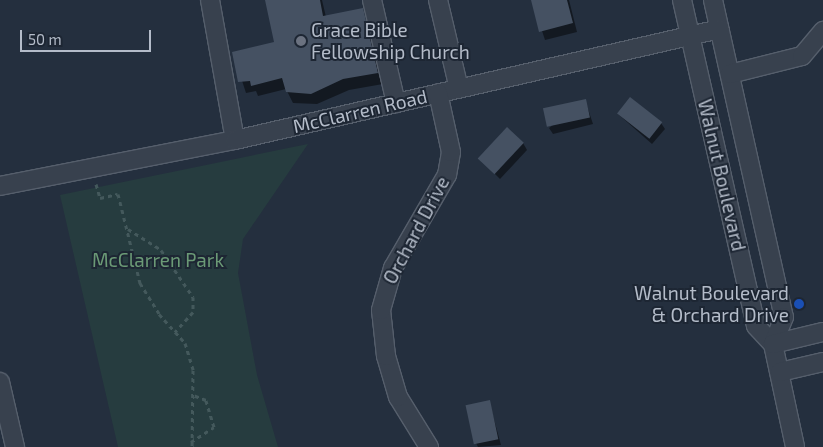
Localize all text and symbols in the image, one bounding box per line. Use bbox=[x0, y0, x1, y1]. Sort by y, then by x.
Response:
place label: Grace Bible Fellowship Church bbox=[311, 19, 470, 63]
scale bar bbox=[22, 20, 154, 52]
text: 50 m bbox=[28, 30, 62, 48]
marker: Grace Bible Fellowship Church bbox=[295, 35, 307, 47]
street label: McClarren Road bbox=[291, 84, 429, 138]
street label: Walnut Boulevard bbox=[693, 97, 751, 253]
street label: Orchard Drive bbox=[378, 172, 454, 288]
park label: McClarren Park bbox=[92, 249, 224, 271]
place label: Walnut Boulevard & Orchard Drive bbox=[634, 282, 789, 326]
marker: Walnut Boulevard & Orchard Drive bbox=[793, 298, 805, 310]

